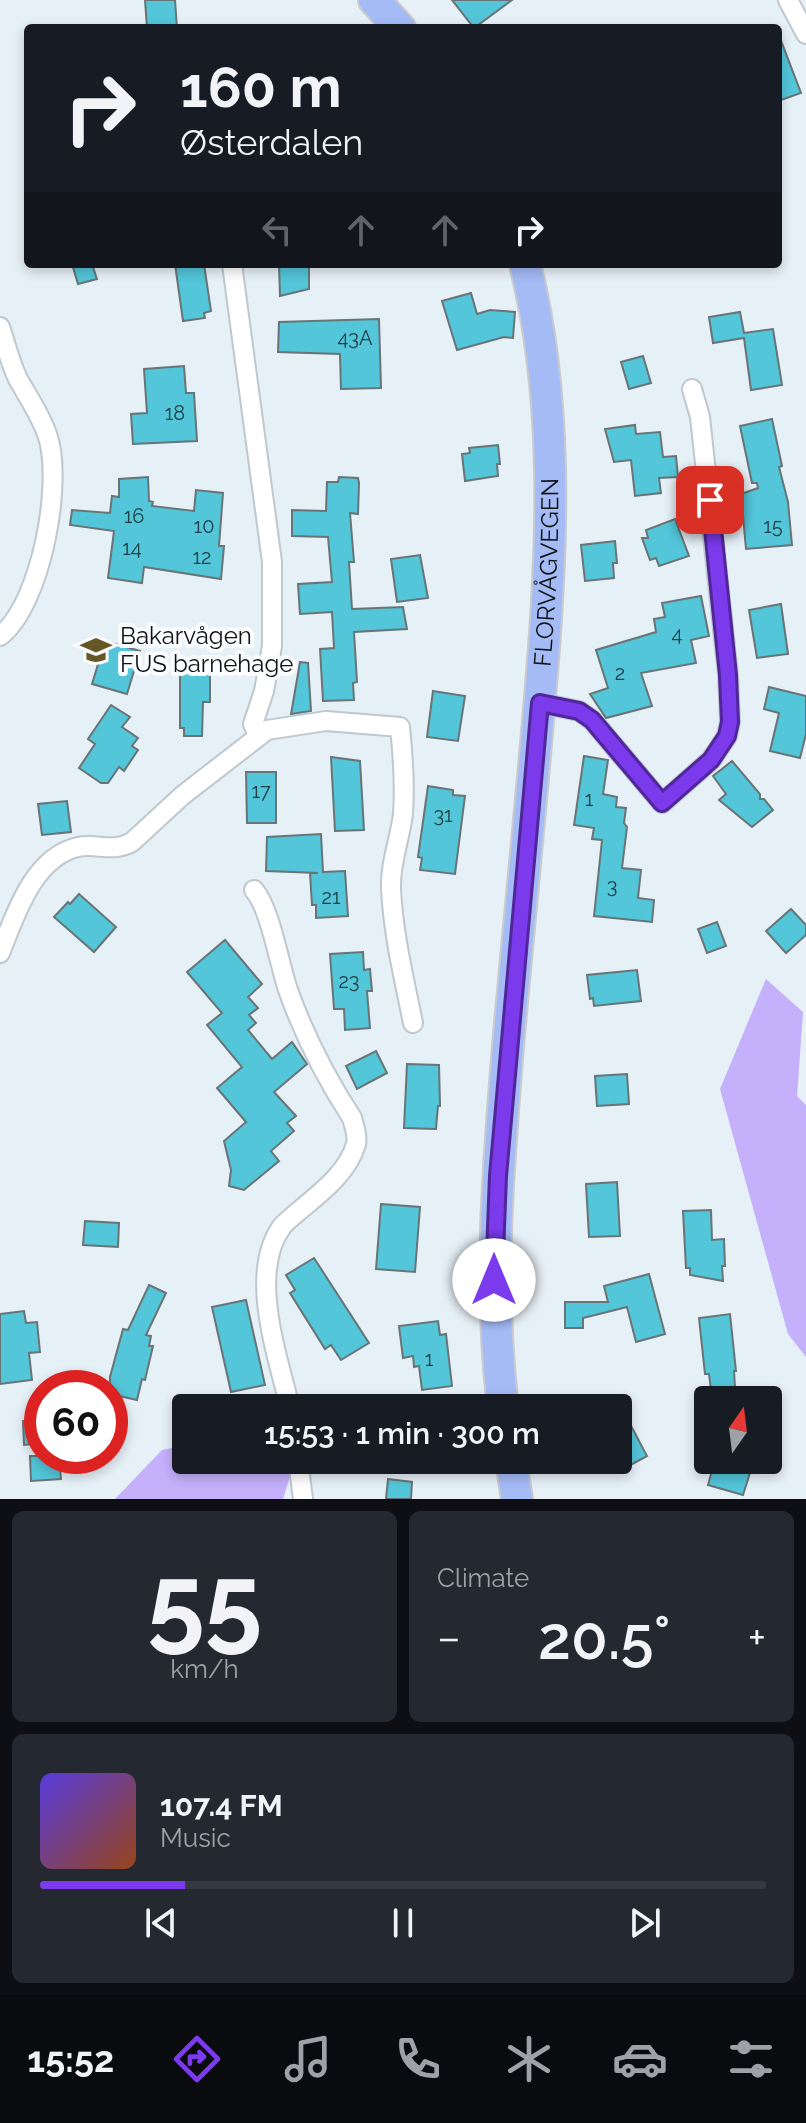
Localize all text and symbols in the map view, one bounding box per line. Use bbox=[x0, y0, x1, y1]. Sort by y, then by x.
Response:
text: 160 m bbox=[180, 54, 342, 120]
icon: right bbox=[48, 56, 152, 160]
text: Østerdalen bbox=[180, 121, 363, 163]
icon: left bbox=[255, 208, 299, 252]
icon: ahead bbox=[339, 208, 383, 252]
icon: ahead bbox=[423, 208, 467, 252]
icon: right bbox=[507, 208, 551, 252]
house number: 43A bbox=[337, 326, 373, 350]
house number: 18 bbox=[165, 401, 185, 425]
pin bbox=[676, 466, 744, 534]
street label: FLORVÅGVEGEN bbox=[528, 478, 564, 668]
icon: arrive bbox=[688, 478, 732, 522]
house number: 16 bbox=[124, 504, 144, 528]
house number: 10 bbox=[194, 514, 214, 538]
house number: 15 bbox=[763, 514, 783, 538]
house number: 14 bbox=[122, 536, 142, 560]
house number: 12 bbox=[193, 545, 211, 569]
place label: Bakarvågen FUS barnehage bbox=[120, 621, 293, 678]
house number: 4 bbox=[672, 622, 683, 646]
school or university icon: Bakarvågen FUS barnehage bbox=[79, 633, 113, 667]
house number: 2 bbox=[615, 661, 625, 685]
house number: 17 bbox=[251, 779, 271, 803]
house number: 1 bbox=[585, 787, 594, 811]
house number: 31 bbox=[433, 803, 453, 827]
house number: 3 bbox=[607, 874, 617, 898]
house number: 21 bbox=[322, 885, 341, 909]
house number: 23 bbox=[338, 969, 360, 993]
position arrow bbox=[452, 1238, 536, 1322]
house number: 1 bbox=[425, 1347, 434, 1371]
speed limit sign: 60 bbox=[24, 1370, 128, 1474]
north arrow bbox=[694, 1386, 782, 1474]
map controls bbox=[694, 1386, 782, 1474]
text: 15:53 · 1 min · 300 m bbox=[264, 1416, 540, 1451]
text: 55 bbox=[147, 1541, 262, 1663]
text: Climate bbox=[437, 1563, 529, 1593]
text: 20.5° bbox=[538, 1603, 670, 1673]
text: − bbox=[437, 1612, 461, 1663]
text: + bbox=[748, 1612, 766, 1663]
text: km/h bbox=[170, 1654, 239, 1684]
text: 107.4 FM bbox=[160, 1788, 283, 1823]
text: Music bbox=[160, 1823, 231, 1853]
icon: previous bbox=[139, 1901, 183, 1945]
icon: pause bbox=[381, 1901, 425, 1945]
icon: next bbox=[623, 1901, 667, 1945]
icon: directions bbox=[169, 2031, 225, 2087]
icon: music bbox=[280, 2031, 336, 2087]
icon: phone bbox=[390, 2031, 446, 2087]
icon: climate bbox=[501, 2031, 557, 2087]
icon: car bbox=[612, 2031, 668, 2087]
icon: filters bbox=[723, 2031, 779, 2087]
text: 15:52 bbox=[27, 2038, 114, 2080]

